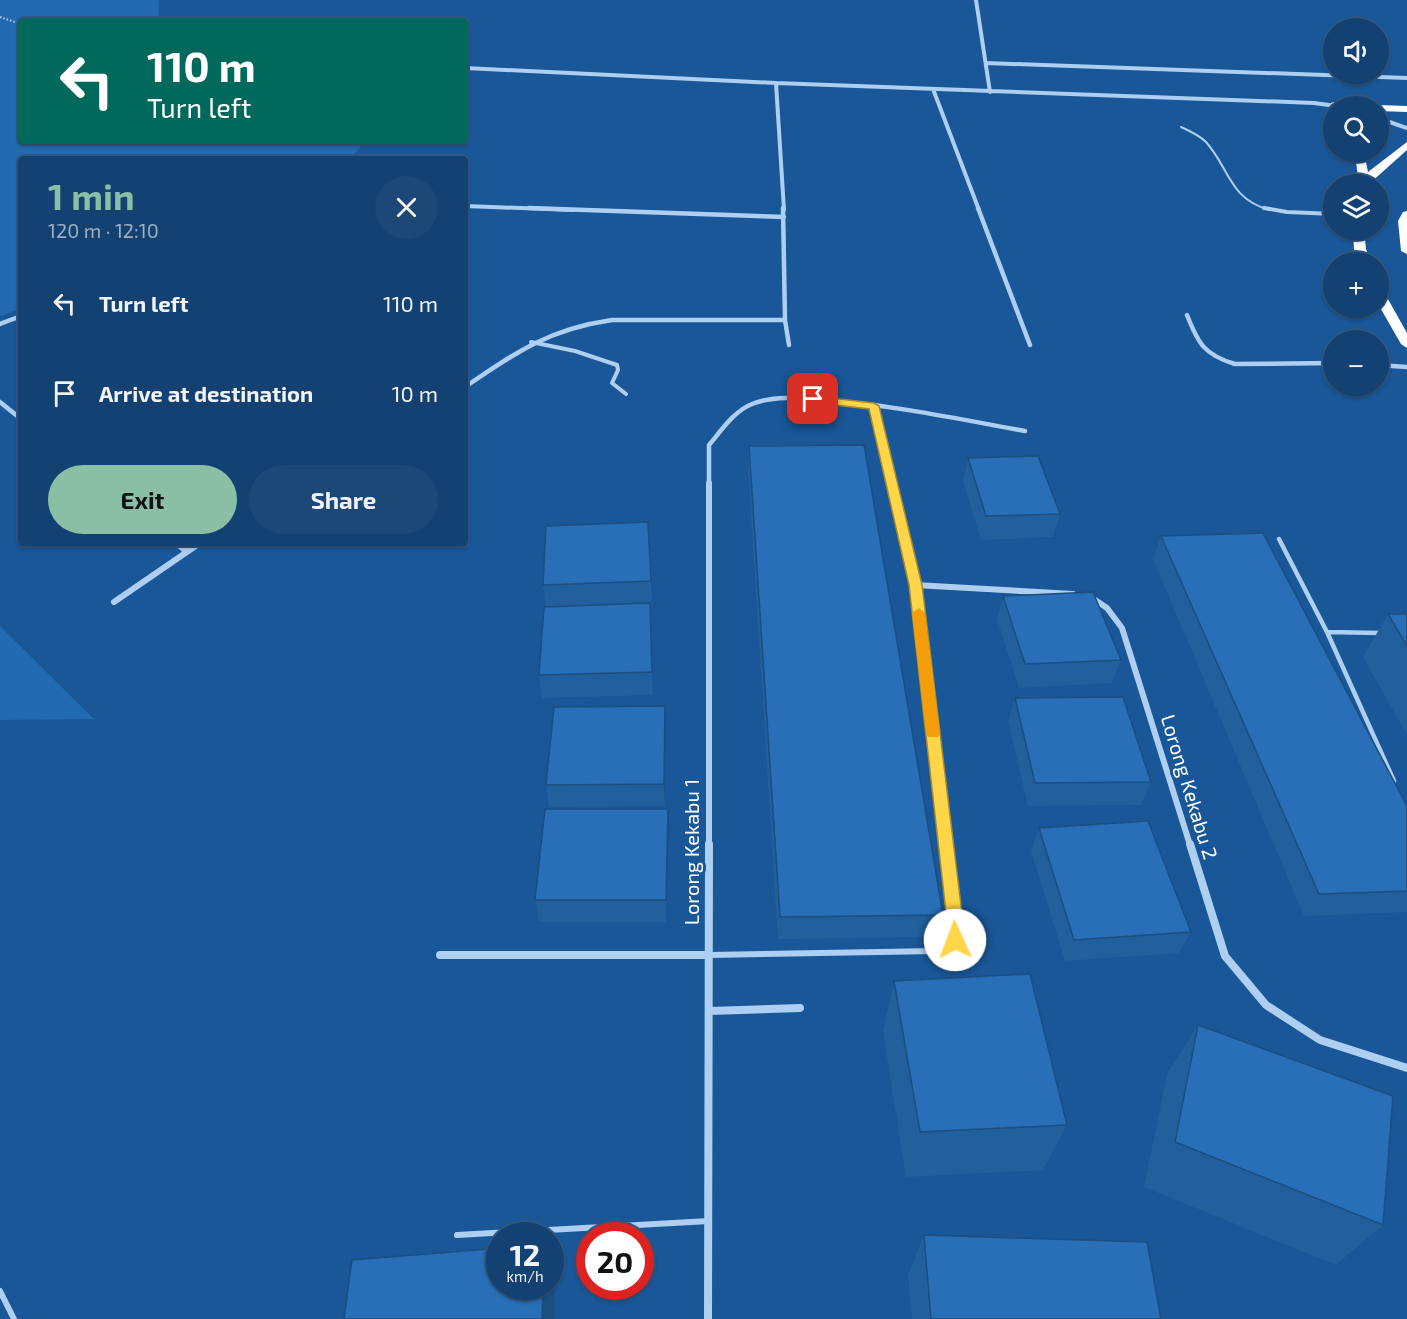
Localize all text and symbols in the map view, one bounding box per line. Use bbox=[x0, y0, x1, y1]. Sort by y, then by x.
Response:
map controls bbox=[1323, 18, 1389, 396]
button: sound bbox=[1323, 18, 1389, 84]
text: 110 m bbox=[147, 40, 256, 90]
icon: left bbox=[48, 42, 126, 120]
text: Turn left bbox=[147, 91, 251, 123]
button: search bbox=[1323, 96, 1389, 162]
text: 1 min bbox=[48, 174, 135, 217]
button: layers bbox=[1323, 174, 1389, 240]
button: close bbox=[375, 176, 438, 239]
text: 120 m · 12:10 bbox=[48, 218, 159, 242]
button: + bbox=[1323, 252, 1389, 318]
icon: left bbox=[48, 287, 81, 320]
text: Turn left bbox=[99, 290, 188, 316]
text: 110 m bbox=[383, 290, 438, 316]
button: − bbox=[1323, 330, 1389, 396]
pin bbox=[787, 373, 838, 424]
icon: arrive bbox=[48, 377, 81, 410]
text: Arrive at destination bbox=[99, 380, 313, 406]
text: 10 m bbox=[392, 380, 438, 406]
icon: arrive bbox=[796, 382, 829, 415]
button: Exit bbox=[48, 465, 237, 534]
button: Share bbox=[249, 465, 438, 534]
street label: Lorong Kekabu 2 bbox=[1157, 712, 1223, 862]
street label: Lorong Kekabu 1 bbox=[679, 779, 703, 925]
position arrow bbox=[923, 908, 987, 972]
speed limit sign: 20 bbox=[576, 1222, 654, 1300]
text: 12 bbox=[510, 1236, 540, 1272]
text: km/h bbox=[506, 1267, 544, 1285]

